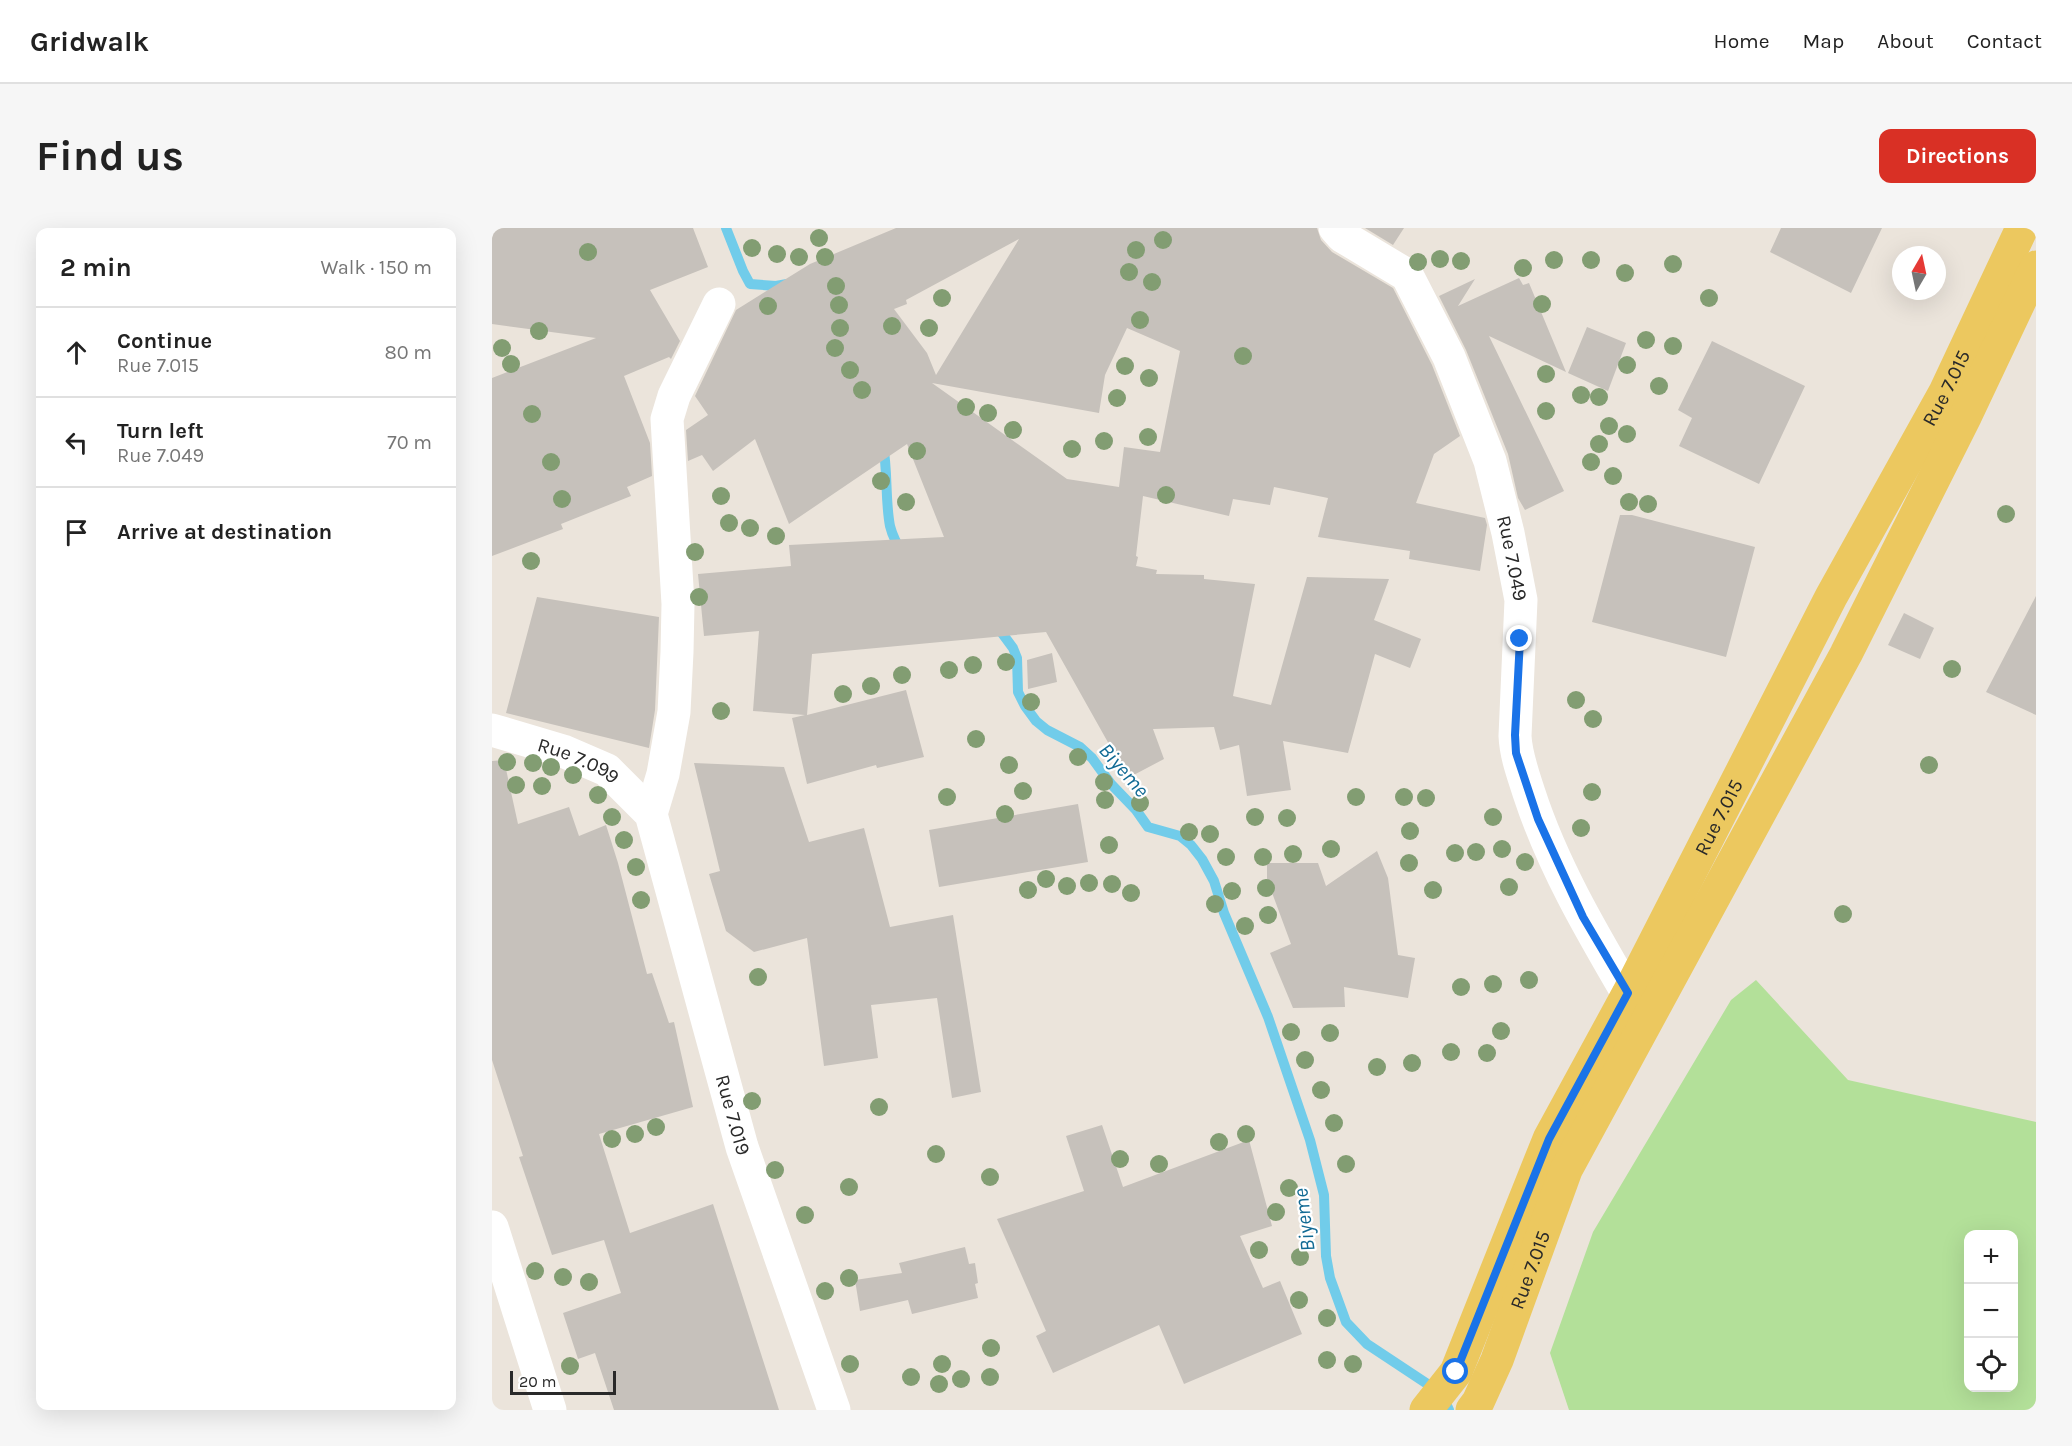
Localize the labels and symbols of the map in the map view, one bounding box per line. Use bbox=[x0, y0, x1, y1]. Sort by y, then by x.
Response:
north arrow bbox=[1892, 246, 1946, 300]
street label: Rue 7.015 bbox=[1917, 346, 1975, 430]
street label: Rue 7.049 bbox=[1492, 513, 1532, 603]
route end bbox=[1506, 625, 1532, 651]
street label: Rue 7.099 bbox=[535, 733, 625, 788]
water label: Biyeme bbox=[1094, 738, 1154, 802]
street label: Rue 7.015 bbox=[1690, 776, 1748, 859]
street label: Rue 7.019 bbox=[711, 1072, 755, 1158]
water label: Biyeme bbox=[1288, 1187, 1320, 1253]
street label: Rue 7.015 bbox=[1505, 1227, 1555, 1313]
route start bbox=[1442, 1358, 1468, 1384]
scale bar bbox=[510, 1368, 616, 1396]

